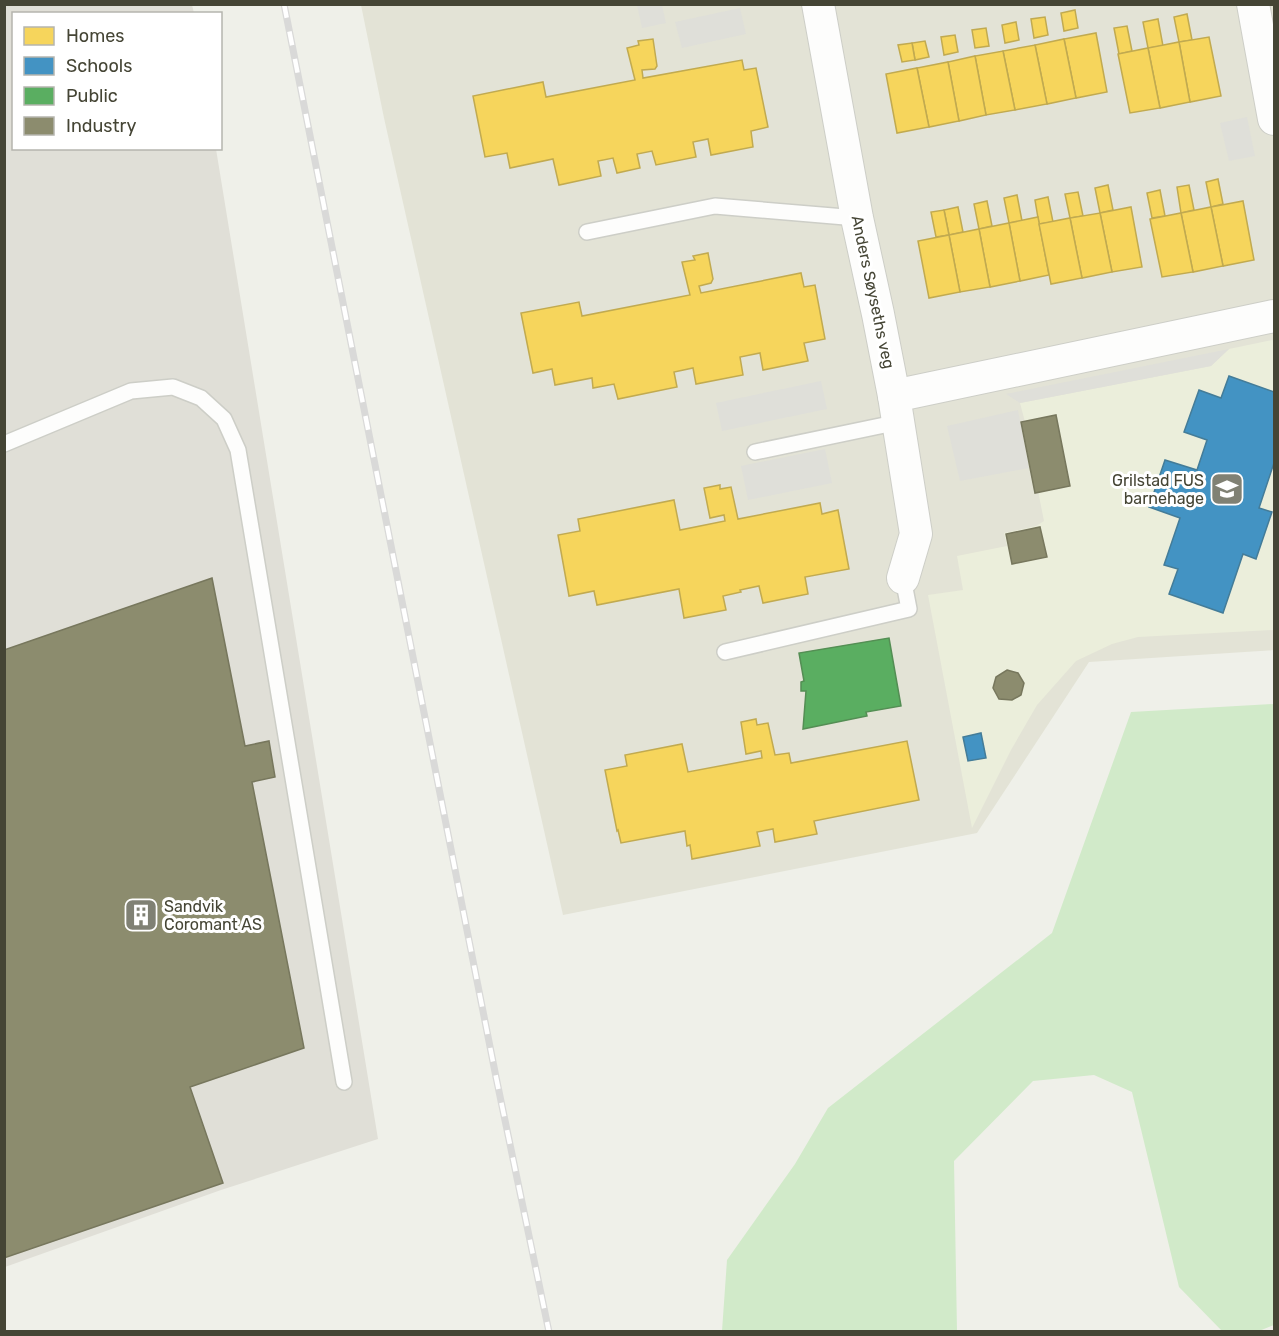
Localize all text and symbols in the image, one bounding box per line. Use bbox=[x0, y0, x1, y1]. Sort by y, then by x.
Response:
legend bbox=[12, 12, 222, 150]
text: Homes bbox=[66, 25, 124, 47]
text: Schools bbox=[66, 55, 132, 77]
text: Public bbox=[66, 85, 118, 107]
text: Industry bbox=[66, 115, 136, 137]
street label: Anders Søyseths veg bbox=[847, 214, 899, 370]
place label: Grilstad FUS barnehage bbox=[1112, 471, 1204, 508]
school or university icon: Grilstad FUS barnehage bbox=[1209, 471, 1245, 507]
building icon: Sandvik Coromant AS bbox=[123, 897, 159, 933]
place label: Sandvik Coromant AS bbox=[164, 897, 262, 934]

